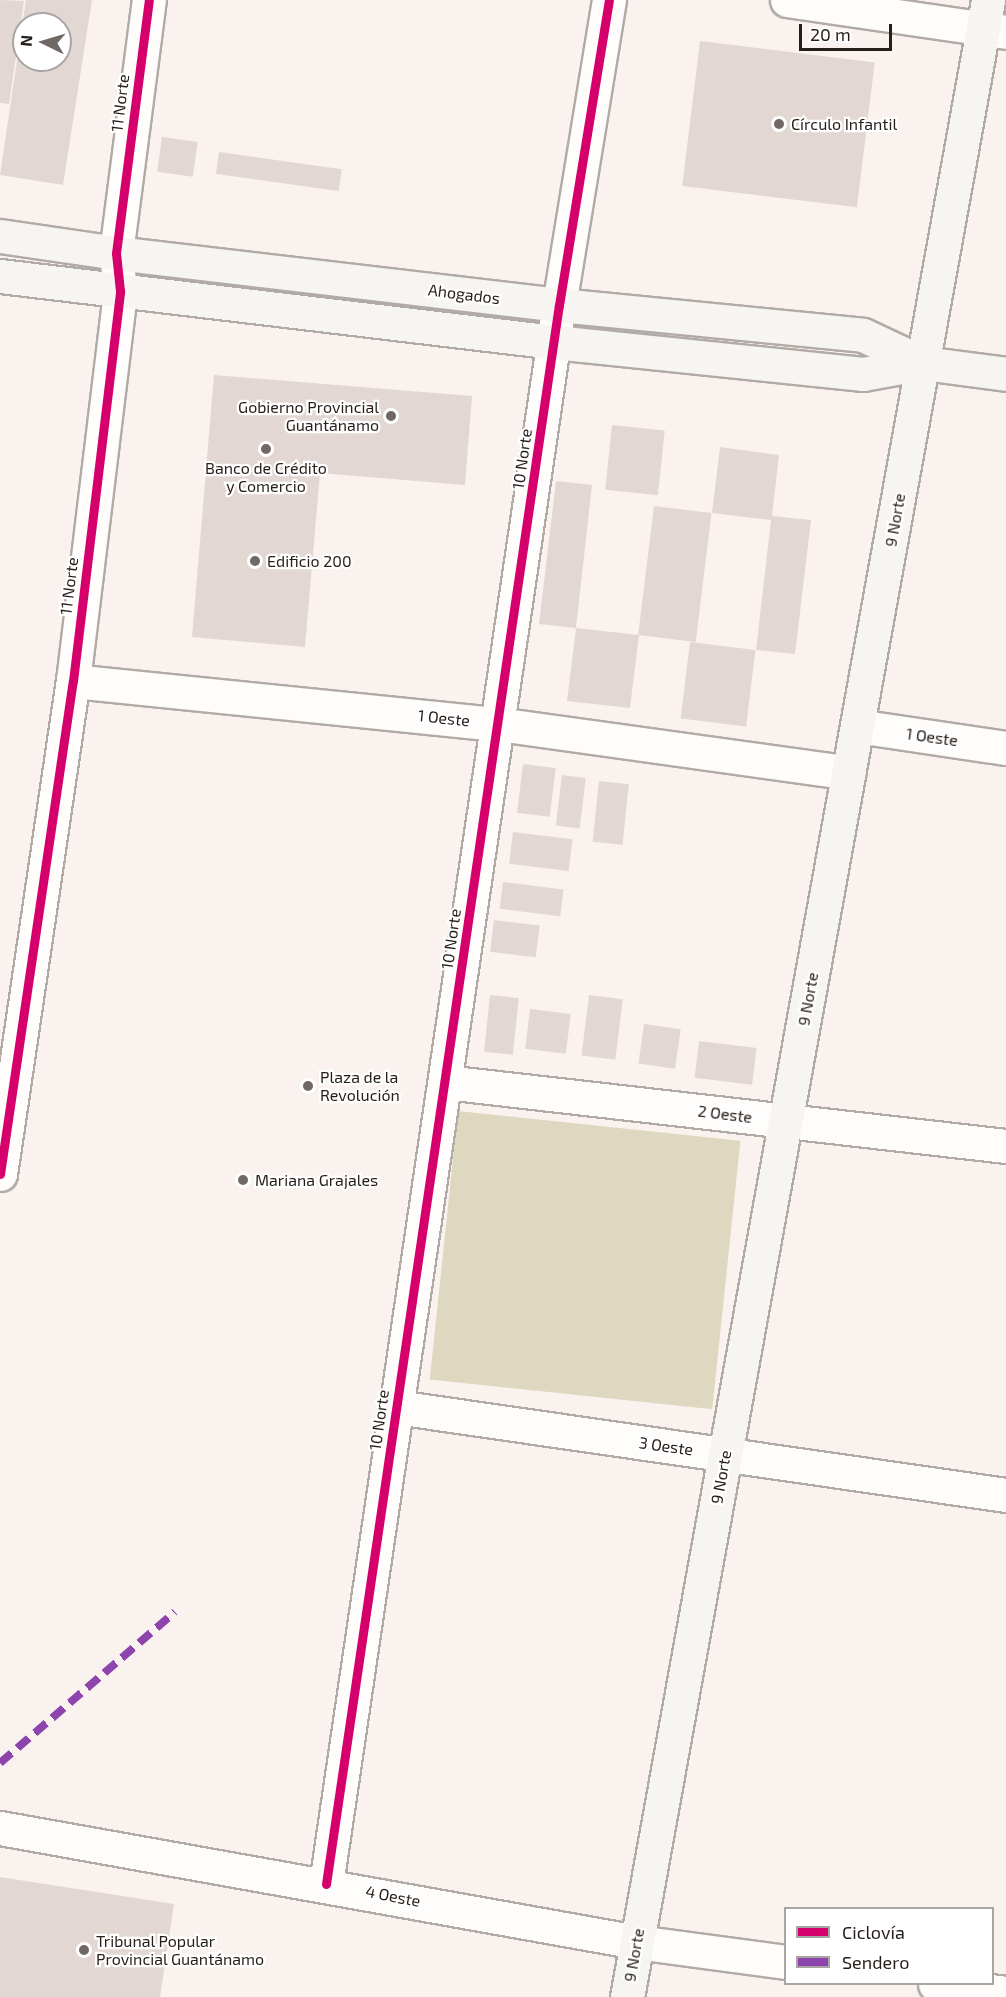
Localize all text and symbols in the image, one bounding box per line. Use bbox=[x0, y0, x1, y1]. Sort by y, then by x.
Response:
north arrow bbox=[12, 12, 72, 72]
scale bar bbox=[802, 12, 895, 50]
text: 20 m bbox=[810, 23, 851, 45]
text: N bbox=[16, 34, 36, 47]
street label: 11 Norte bbox=[107, 73, 133, 133]
place label: Círculo Infantil bbox=[791, 114, 897, 134]
marker: Círculo Infantil bbox=[772, 117, 786, 131]
street label: Ahogados bbox=[427, 280, 501, 308]
place label: Gobierno Provincial Guantánamo bbox=[238, 397, 379, 435]
marker: Gobierno Provincial Guantánamo bbox=[384, 409, 398, 423]
street label: 10 Norte bbox=[508, 427, 536, 491]
marker: Banco de Crédito y Comercio bbox=[259, 442, 273, 456]
place label: Banco de Crédito y Comercio bbox=[205, 458, 327, 496]
street label: 9 Norte bbox=[881, 492, 909, 548]
place label: Edificio 200 bbox=[267, 551, 352, 571]
marker: Edificio 200 bbox=[248, 554, 262, 568]
street label: 11 Norte bbox=[56, 556, 82, 616]
street label: 1 Oeste bbox=[417, 706, 471, 730]
street label: 1 Oeste bbox=[905, 724, 959, 750]
street label: 10 Norte bbox=[437, 907, 465, 971]
street label: 9 Norte bbox=[794, 971, 822, 1027]
place label: Plaza de la Revolución bbox=[320, 1067, 400, 1105]
marker: Plaza de la Revolución bbox=[301, 1079, 315, 1093]
street label: 2 Oeste bbox=[697, 1101, 753, 1127]
place label: Mariana Grajales bbox=[255, 1170, 378, 1190]
marker: Mariana Grajales bbox=[236, 1173, 250, 1187]
street label: 10 Norte bbox=[365, 1388, 393, 1452]
street label: 3 Oeste bbox=[638, 1433, 694, 1459]
street label: 9 Norte bbox=[707, 1449, 735, 1505]
street label: 4 Oeste bbox=[364, 1881, 422, 1911]
legend bbox=[784, 1907, 994, 1985]
text: Ciclovía bbox=[842, 1921, 905, 1943]
street label: 9 Norte bbox=[620, 1927, 648, 1983]
place label: Tribunal Popular Provincial Guantánamo bbox=[96, 1931, 265, 1969]
marker: Tribunal Popular Provincial Guantánamo bbox=[77, 1943, 91, 1957]
text: Sendero bbox=[842, 1951, 909, 1973]

